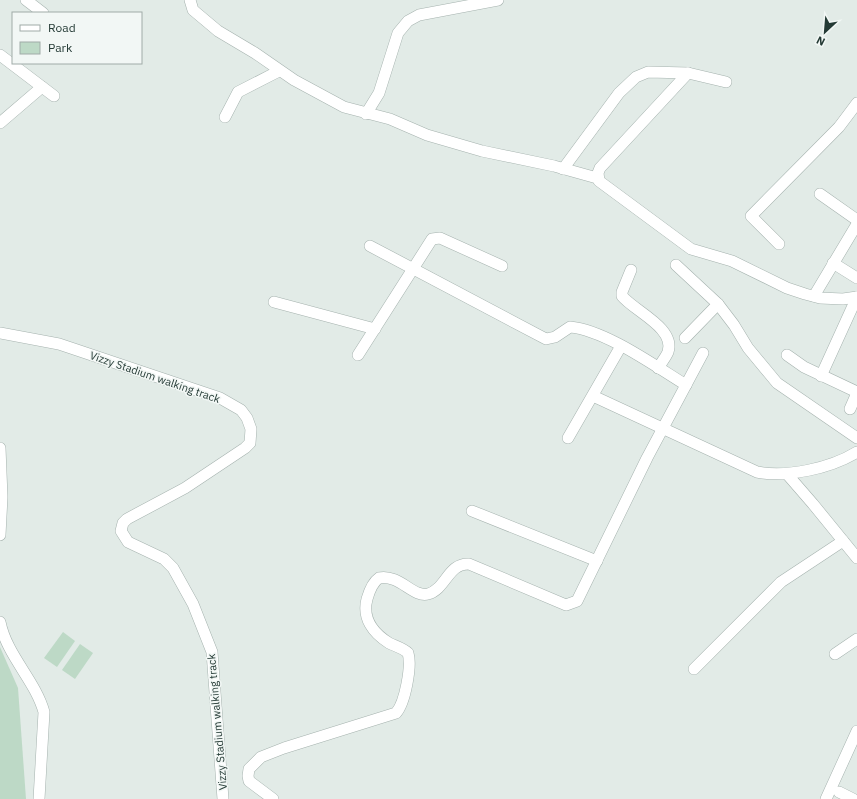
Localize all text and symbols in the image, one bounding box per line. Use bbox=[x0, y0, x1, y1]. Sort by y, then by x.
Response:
legend bbox=[12, 12, 142, 64]
north arrow bbox=[805, 12, 845, 52]
text: Road bbox=[48, 20, 76, 35]
text: N bbox=[814, 33, 827, 49]
text: Park bbox=[48, 40, 73, 55]
street label: Vizzy Stadium walking track bbox=[88, 348, 222, 406]
street label: Vizzy Stadium walking track bbox=[204, 653, 230, 791]

